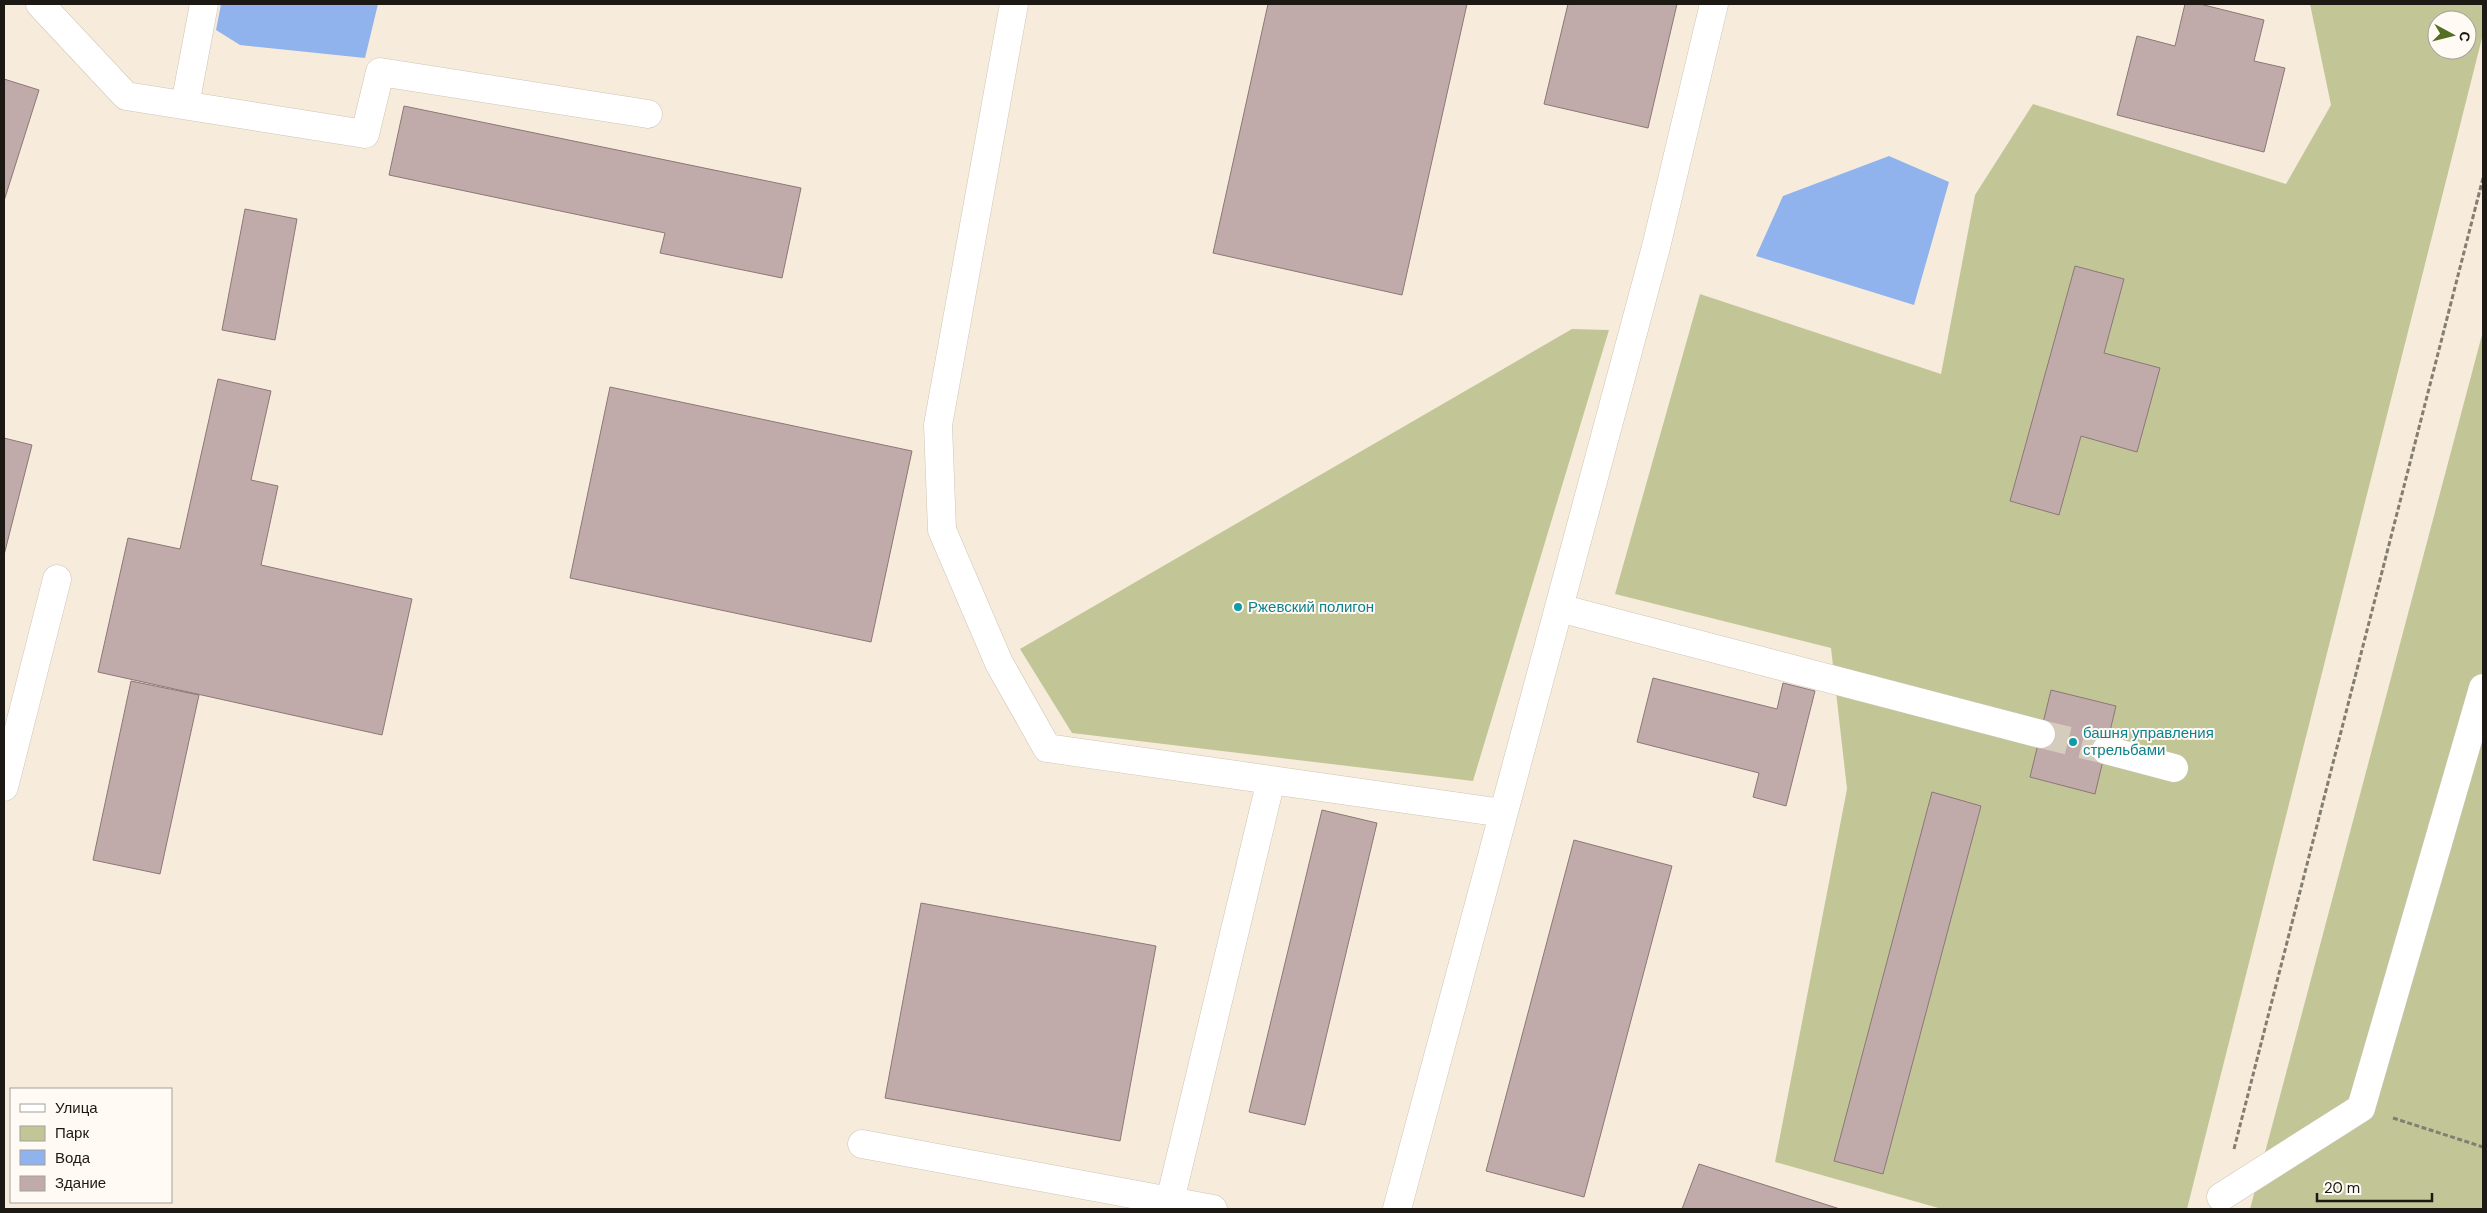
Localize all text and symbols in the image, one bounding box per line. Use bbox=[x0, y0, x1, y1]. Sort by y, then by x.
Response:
north arrow bbox=[2427, 10, 2477, 60]
text: С bbox=[2455, 30, 2474, 43]
place label: Ржевский полигон bbox=[1248, 597, 1374, 617]
marker: Ржевский полигон bbox=[1232, 601, 1244, 613]
place label: башня управления стрельбами bbox=[2083, 723, 2214, 760]
marker: башня управления стрельбами bbox=[2067, 736, 2079, 748]
legend bbox=[10, 1088, 172, 1203]
text: Улица bbox=[55, 1098, 98, 1118]
text: Парк bbox=[55, 1123, 89, 1143]
text: Вода bbox=[55, 1148, 91, 1168]
scale bar bbox=[2317, 1170, 2432, 1202]
text: Здание bbox=[55, 1173, 106, 1193]
text: 20 m bbox=[2324, 1178, 2360, 1198]

